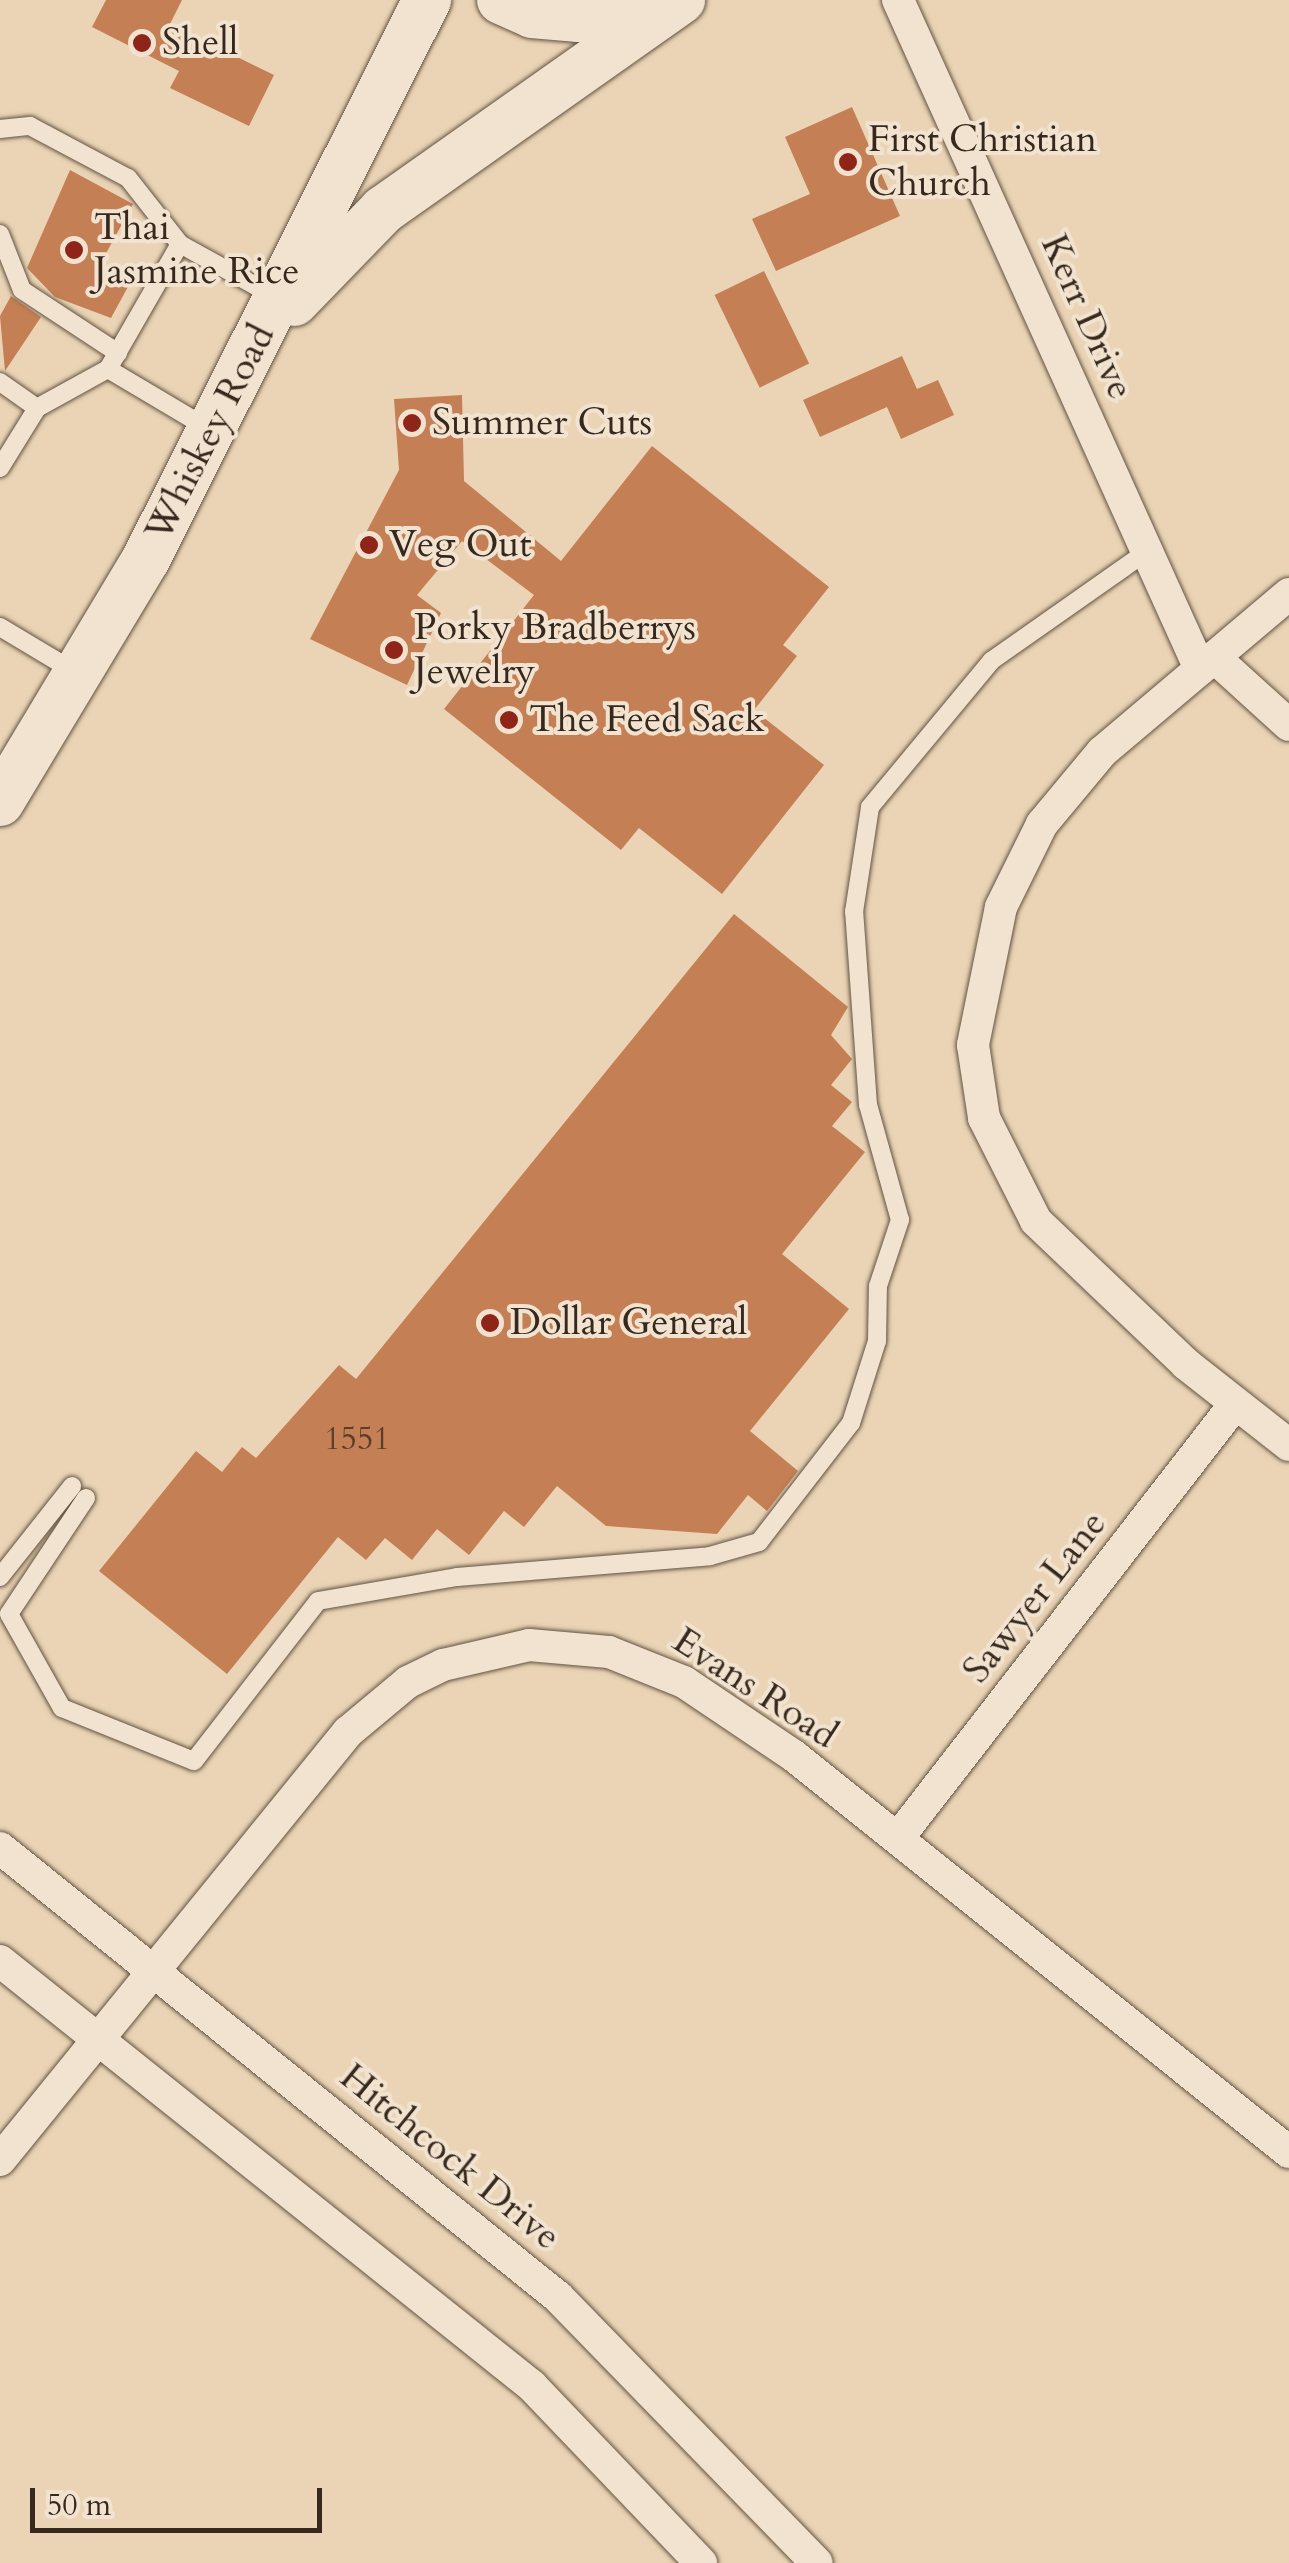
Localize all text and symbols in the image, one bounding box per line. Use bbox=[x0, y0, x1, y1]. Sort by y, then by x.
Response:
place label: Shell bbox=[162, 20, 238, 66]
marker: Shell bbox=[131, 32, 153, 54]
place label: First Christian Church bbox=[868, 117, 1097, 206]
marker: First Christian Church bbox=[837, 151, 859, 173]
place label: Thai Jasmine Rice bbox=[94, 205, 299, 294]
street label: Kerr Drive bbox=[1031, 228, 1143, 406]
marker: Thai Jasmine Rice bbox=[63, 239, 85, 261]
street label: Whiskey Road bbox=[136, 317, 284, 549]
place label: Summer Cuts bbox=[432, 400, 652, 446]
marker: Summer Cuts bbox=[401, 412, 423, 434]
place label: Veg Out bbox=[389, 522, 531, 568]
marker: Veg Out bbox=[358, 534, 380, 556]
place label: Porky Bradberrys Jewelry bbox=[414, 605, 696, 694]
marker: Porky Bradberrys Jewelry bbox=[383, 639, 405, 661]
place label: The Feed Sack bbox=[529, 697, 765, 743]
marker: The Feed Sack bbox=[498, 709, 520, 731]
place label: Dollar General bbox=[510, 1300, 747, 1346]
marker: Dollar General bbox=[479, 1312, 501, 1334]
house number: 1551 bbox=[324, 1420, 390, 1458]
street label: Sawyer Lane bbox=[954, 1502, 1116, 1692]
street label: Evans Road bbox=[664, 1618, 846, 1758]
street label: Hitchcock Drive bbox=[331, 2054, 569, 2260]
scale bar bbox=[35, 2468, 328, 2530]
text: 50 m bbox=[47, 2485, 111, 2526]

